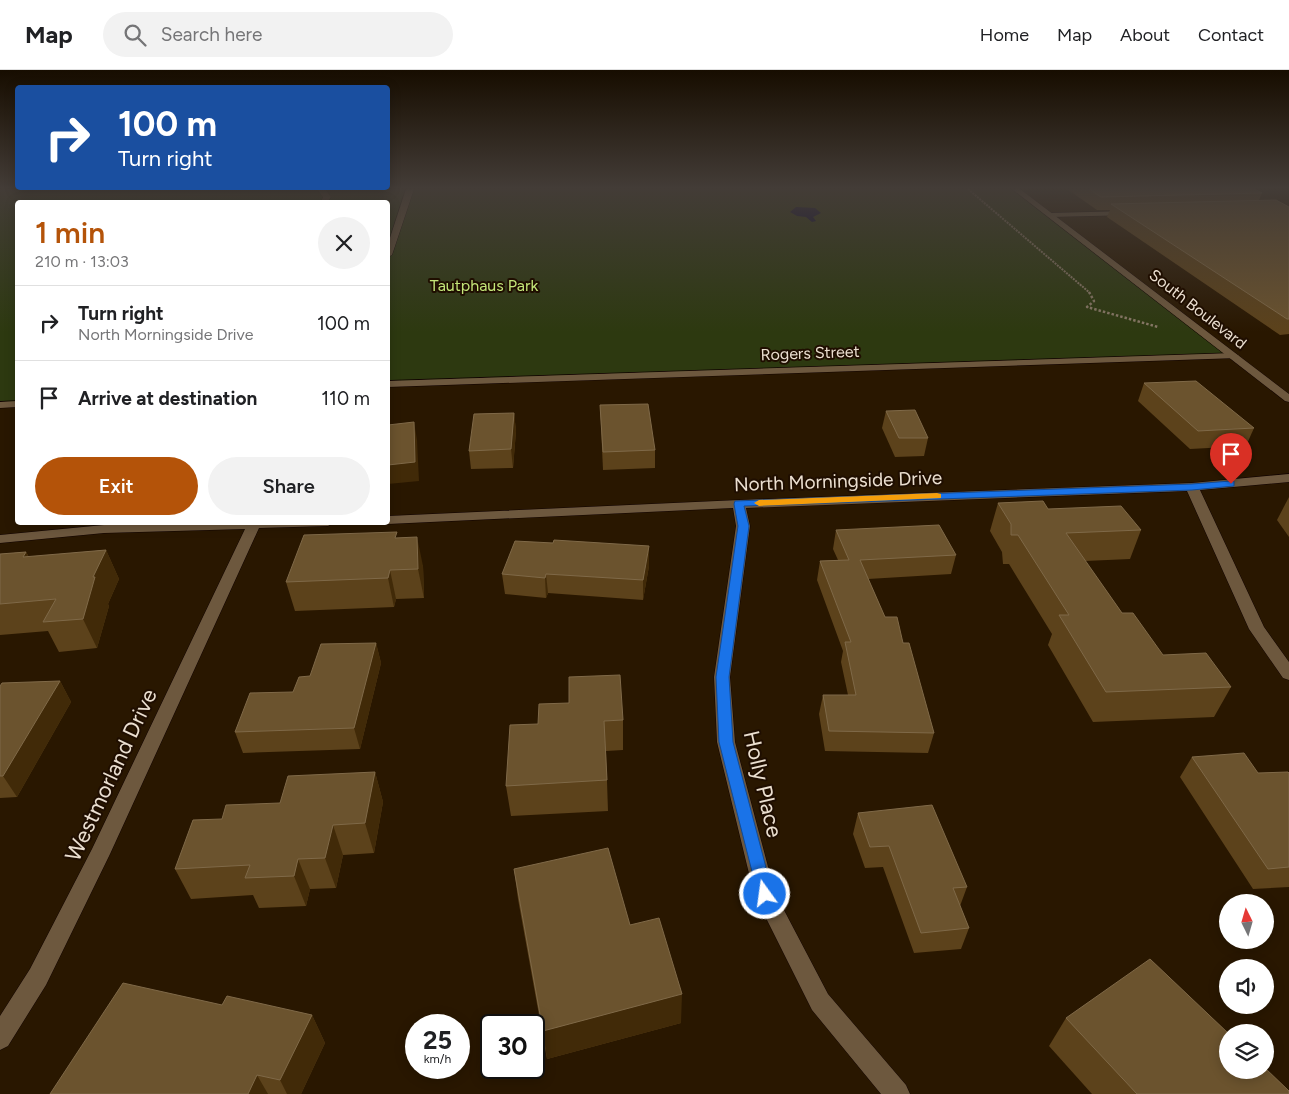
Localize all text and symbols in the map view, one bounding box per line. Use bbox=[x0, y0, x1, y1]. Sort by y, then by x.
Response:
search box bbox=[103, 12, 453, 57]
text: Map bbox=[25, 20, 73, 49]
icon: search bbox=[121, 21, 149, 49]
text: Search here bbox=[161, 23, 262, 46]
text: Home bbox=[980, 24, 1029, 46]
text: Map bbox=[1057, 24, 1092, 46]
text: About bbox=[1120, 24, 1170, 46]
text: Contact bbox=[1198, 24, 1264, 46]
text: 100 m bbox=[118, 103, 217, 145]
icon: right bbox=[35, 105, 100, 170]
text: Turn right bbox=[118, 145, 213, 172]
text: 1 min bbox=[35, 214, 105, 251]
button: close bbox=[318, 217, 370, 269]
text: 210 m · 13:03 bbox=[35, 252, 129, 271]
street label: South Boulevard bbox=[1146, 265, 1250, 353]
park label: Tautphaus Park bbox=[430, 276, 538, 295]
text: Turn right bbox=[78, 302, 164, 325]
icon: right bbox=[35, 309, 63, 337]
text: 100 m bbox=[317, 312, 370, 335]
text: North Morningside Drive bbox=[78, 325, 253, 344]
street label: Rogers Street bbox=[760, 342, 860, 364]
icon: arrive bbox=[35, 384, 63, 412]
text: Arrive at destination bbox=[78, 387, 257, 410]
text: 110 m bbox=[321, 387, 370, 410]
pin bbox=[1210, 433, 1252, 484]
icon: arrive bbox=[1217, 440, 1245, 468]
button: Exit bbox=[35, 457, 198, 515]
button: Share bbox=[208, 457, 370, 515]
street label: North Morningside Drive bbox=[734, 466, 942, 496]
street label: Westmorland Drive bbox=[59, 684, 163, 866]
street label: Holly Place bbox=[738, 728, 788, 840]
position arrow bbox=[738, 867, 790, 919]
north arrow bbox=[1219, 894, 1274, 949]
map controls bbox=[1219, 894, 1274, 1079]
button: sound bbox=[1219, 959, 1274, 1014]
speed limit sign: 30 bbox=[480, 1014, 545, 1079]
button: layers bbox=[1219, 1024, 1274, 1079]
text: 25 bbox=[423, 1025, 452, 1055]
text: km/h bbox=[424, 1052, 451, 1066]

